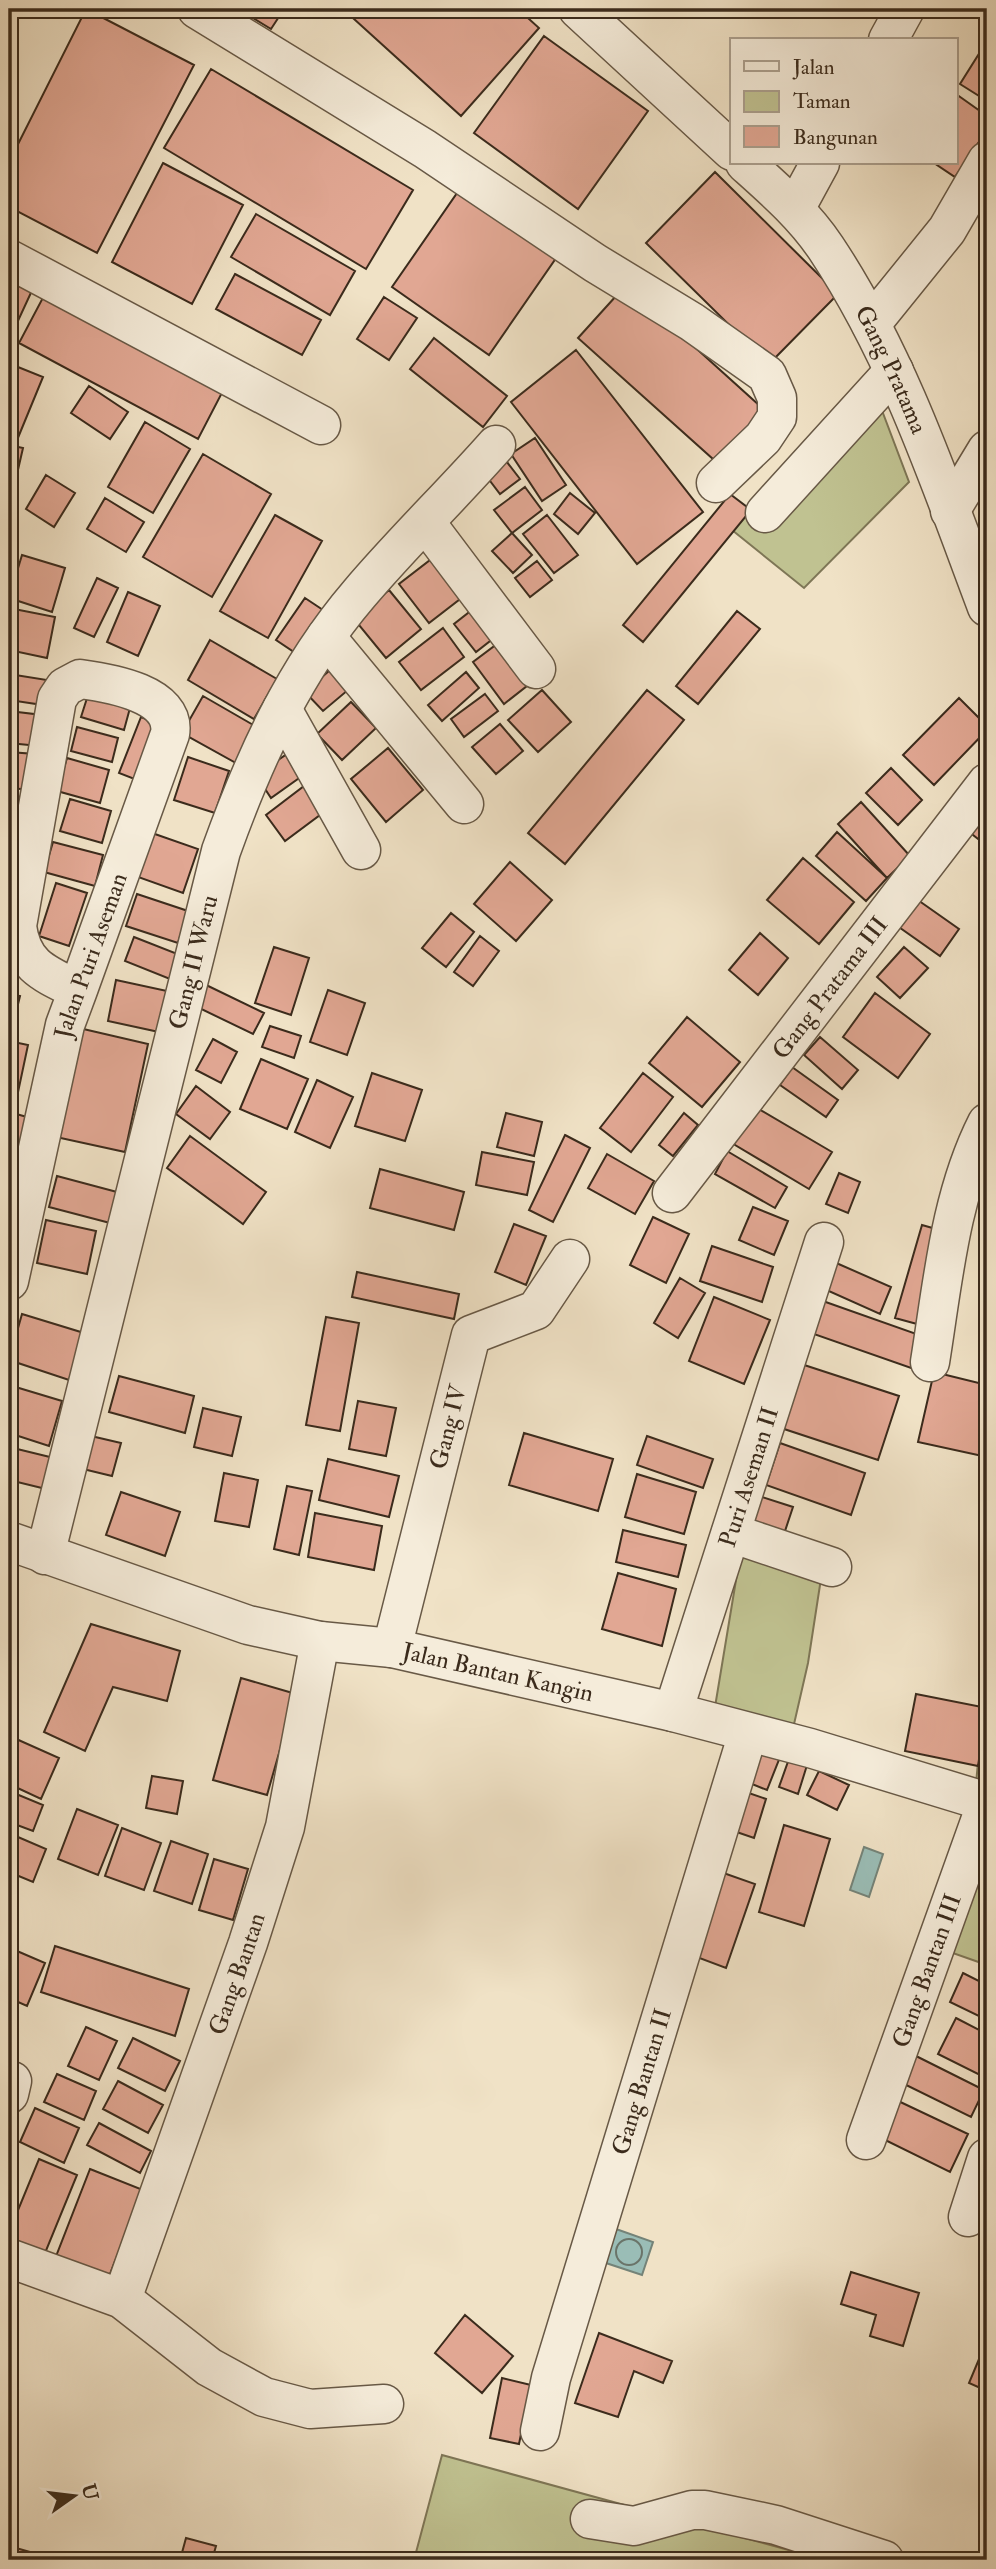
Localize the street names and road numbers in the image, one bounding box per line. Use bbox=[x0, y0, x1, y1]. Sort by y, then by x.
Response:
street label: Gang Pratama bbox=[848, 300, 935, 439]
street label: Jalan Puri Aseman bbox=[47, 869, 135, 1042]
street label: Gang II Waru bbox=[162, 892, 225, 1033]
street label: Gang Pratama III bbox=[765, 910, 895, 1066]
street label: Gang IV bbox=[423, 1381, 474, 1472]
street label: Puri Aseman II bbox=[712, 1403, 786, 1551]
street label: Jalan Bantan Kangin bbox=[398, 1636, 596, 1709]
street label: Gang Bantan III bbox=[885, 1890, 969, 2052]
street label: Gang Bantan bbox=[202, 1909, 273, 2039]
street label: Gang Bantan II bbox=[605, 2005, 679, 2159]

